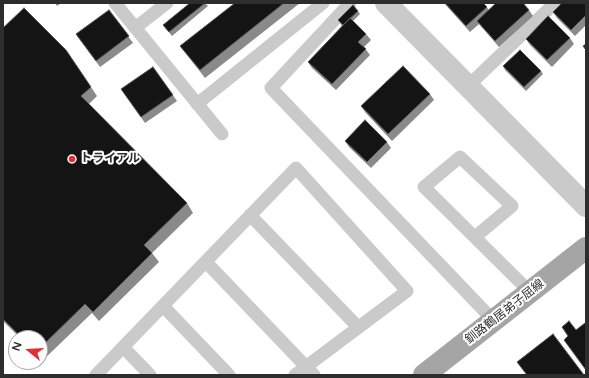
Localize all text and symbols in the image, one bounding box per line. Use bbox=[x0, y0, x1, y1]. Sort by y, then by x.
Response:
place label: トライアル bbox=[80, 152, 140, 166]
marker: トライアル bbox=[67, 154, 77, 164]
street label: 釧路鶴居弟子屈線 bbox=[463, 277, 547, 347]
north arrow bbox=[8, 330, 48, 370]
text: N bbox=[10, 340, 25, 353]

